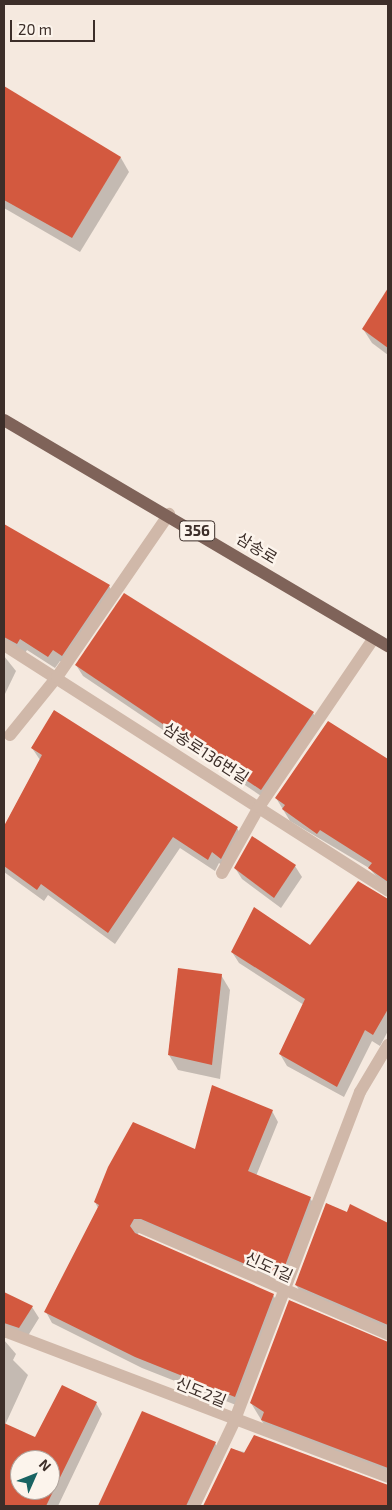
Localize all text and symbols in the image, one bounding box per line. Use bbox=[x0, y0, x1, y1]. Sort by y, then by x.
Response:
scale bar bbox=[12, 10, 98, 42]
text: 20 m bbox=[18, 20, 52, 38]
road number: 356 bbox=[178, 518, 216, 544]
street label: 삼송로 bbox=[233, 528, 281, 568]
street label: 삼송로136번길 bbox=[160, 718, 252, 788]
street label: 신도1길 bbox=[242, 1248, 296, 1286]
street label: 신도2길 bbox=[173, 1373, 229, 1411]
north arrow bbox=[10, 1450, 60, 1500]
text: N bbox=[36, 1455, 55, 1474]

